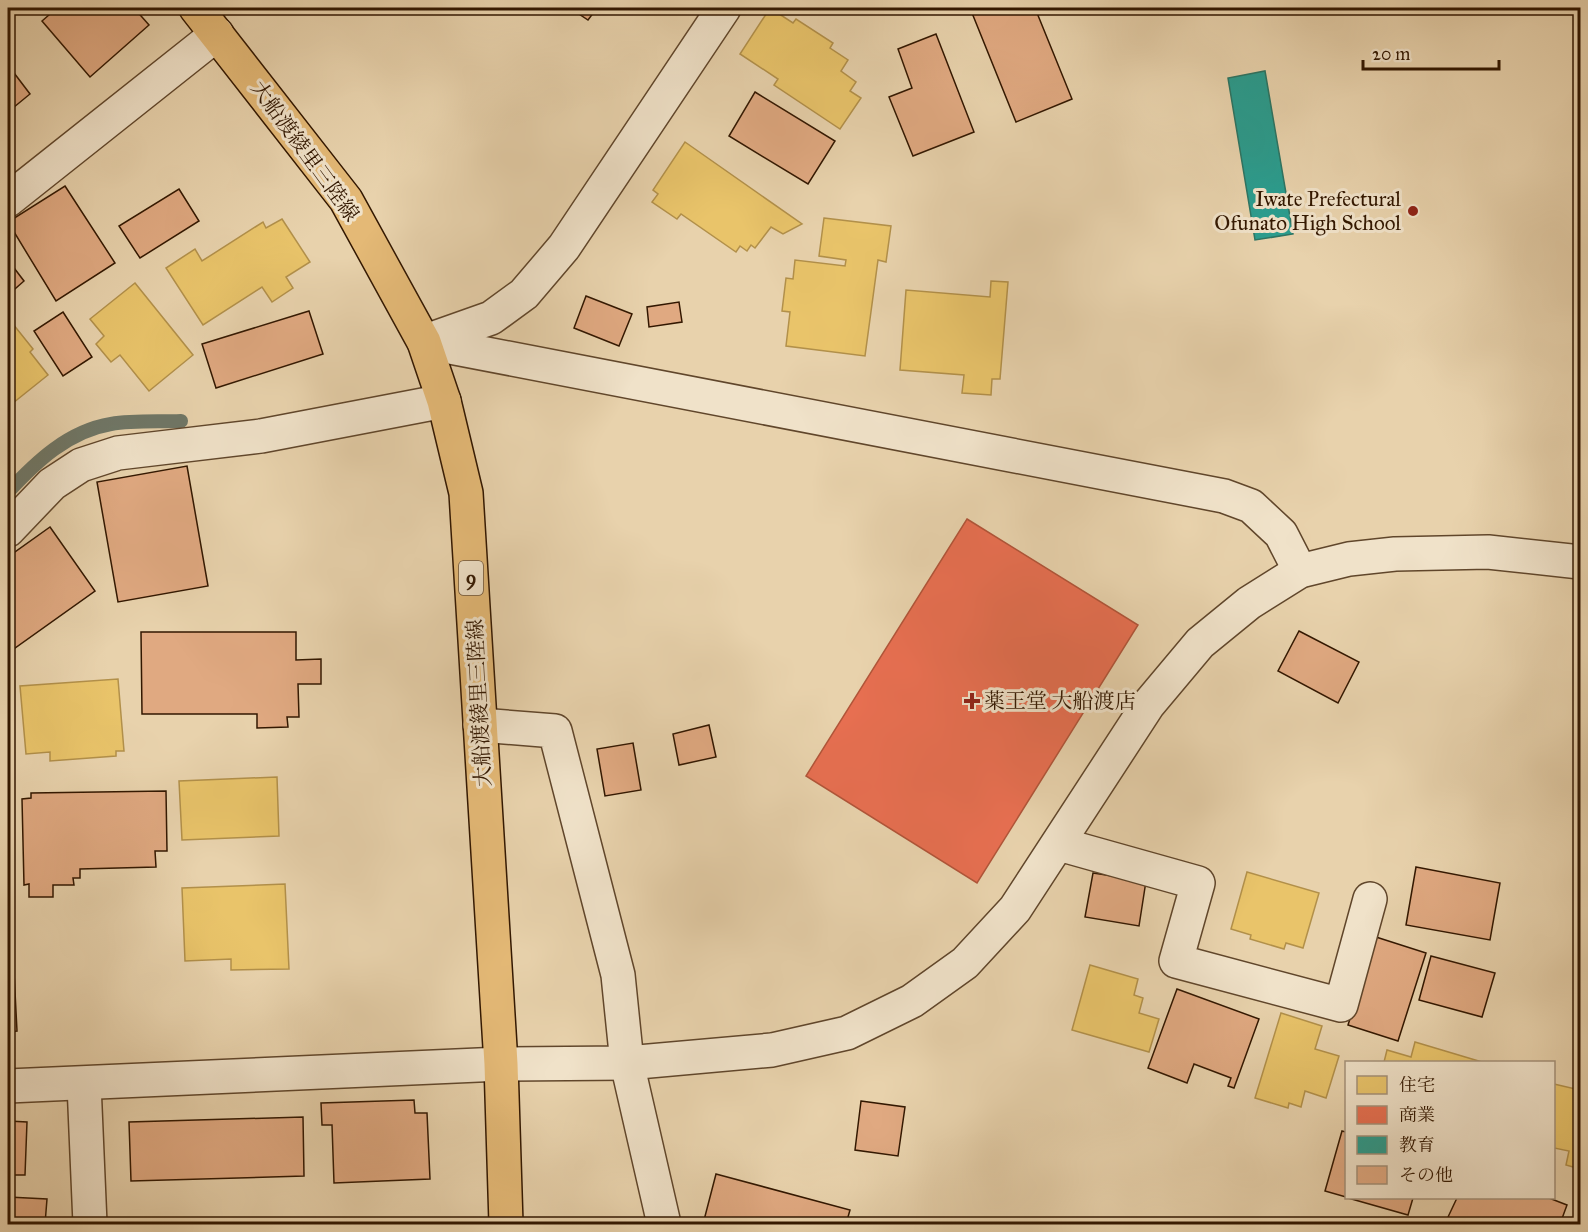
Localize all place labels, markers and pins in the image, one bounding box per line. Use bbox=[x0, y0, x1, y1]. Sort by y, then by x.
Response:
place label: Iwate Prefectural Ofunato High School bbox=[1214, 186, 1401, 236]
marker: Iwate Prefectural Ofunato High School bbox=[1406, 204, 1420, 218]
place label: 薬王堂 大船渡店 bbox=[984, 688, 1136, 714]
marker: 薬王堂 大船渡店 bbox=[965, 694, 979, 708]

